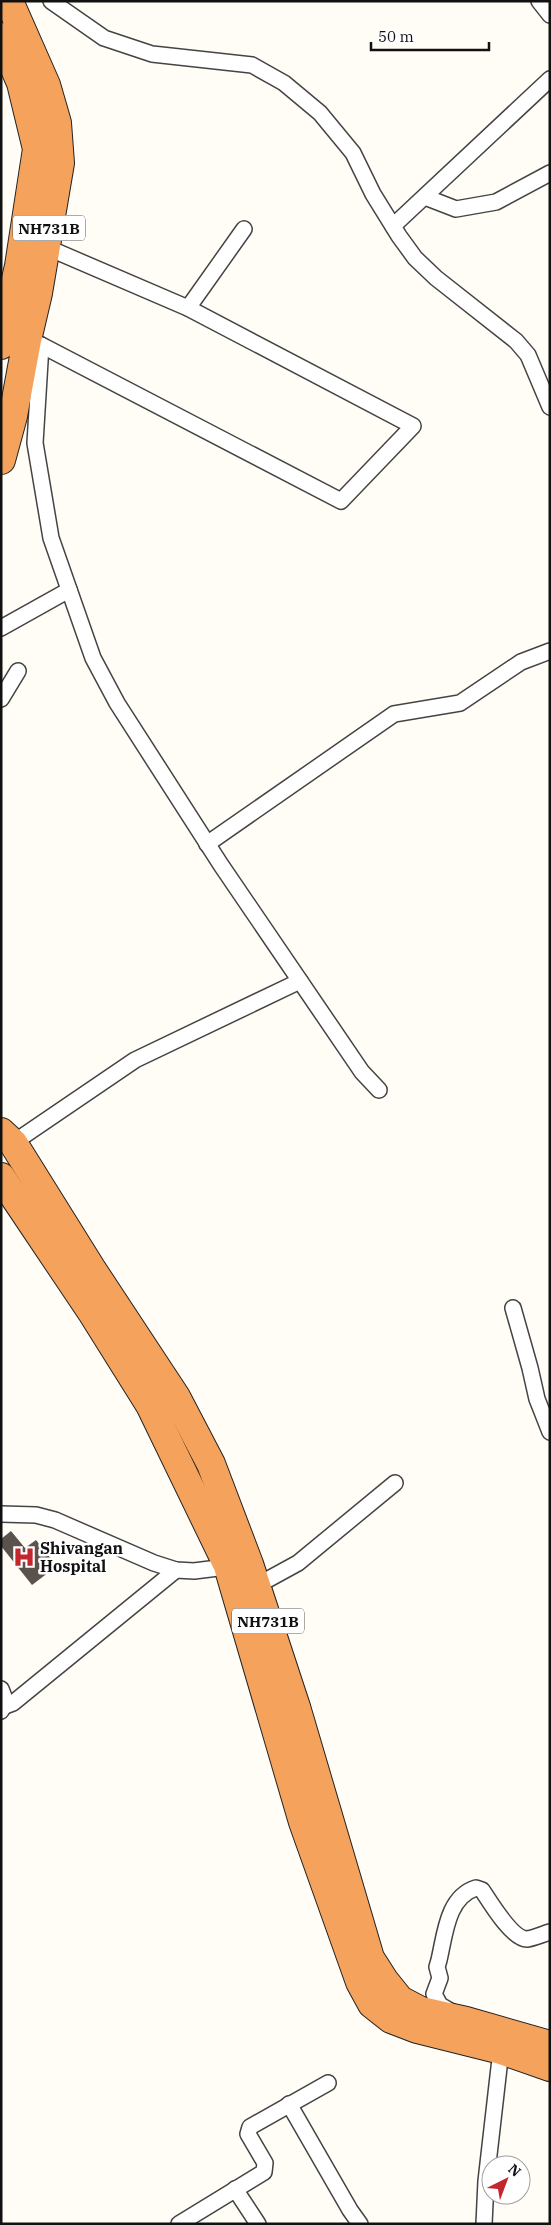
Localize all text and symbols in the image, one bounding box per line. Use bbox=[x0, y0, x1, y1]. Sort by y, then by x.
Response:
scale bar bbox=[371, 20, 488, 52]
text: 50 m bbox=[378, 27, 414, 46]
road number: NH731B bbox=[13, 216, 85, 240]
place label: Shivangan Hospital bbox=[40, 1538, 124, 1576]
hospital icon: Shivangan Hospital bbox=[11, 1544, 37, 1570]
road number: NH731B bbox=[232, 1608, 304, 1634]
north arrow bbox=[481, 2155, 531, 2205]
text: N bbox=[505, 2160, 525, 2181]

